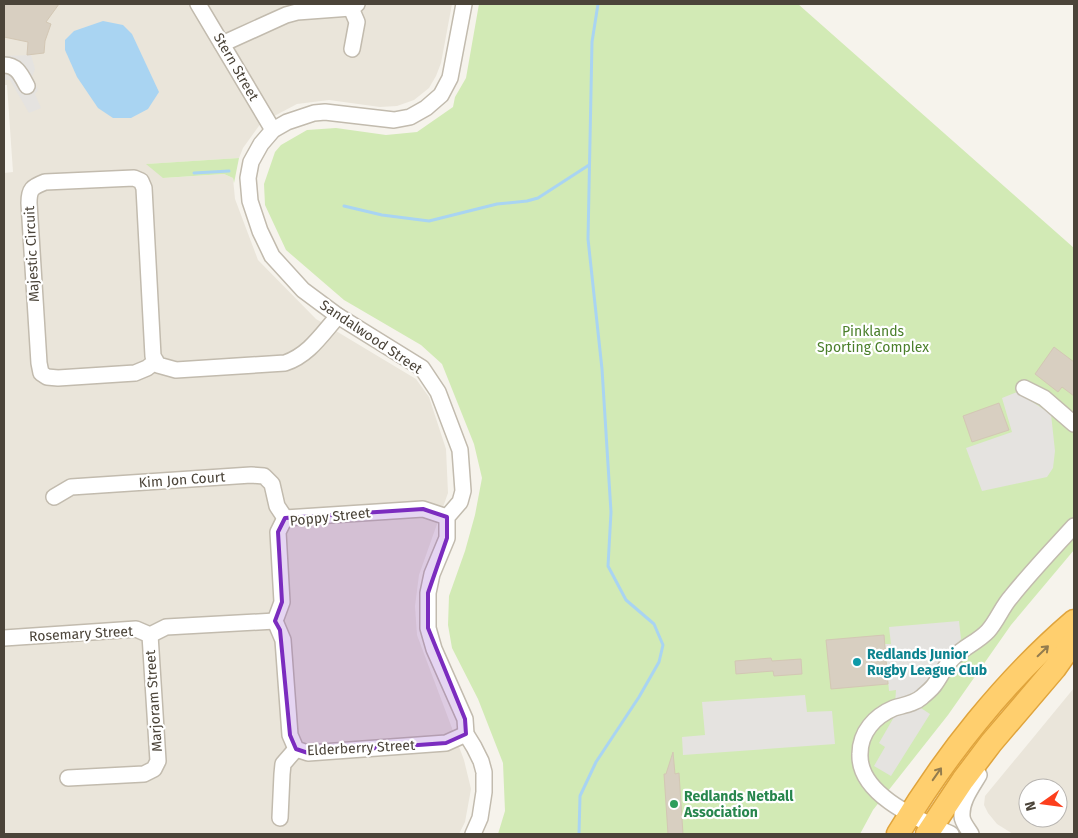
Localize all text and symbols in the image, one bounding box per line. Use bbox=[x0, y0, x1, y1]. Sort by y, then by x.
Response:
street label: Stern Street bbox=[210, 30, 263, 105]
street label: Majestic Circuit bbox=[21, 205, 43, 303]
street label: Sandalwood Street bbox=[317, 296, 426, 378]
park label: Pinklands Sporting Complex bbox=[817, 323, 929, 356]
street label: Kim Jon Court bbox=[138, 468, 227, 492]
street label: Poppy Street bbox=[289, 504, 372, 530]
street label: Rosemary Street bbox=[29, 623, 134, 645]
one-way arrow bbox=[1037, 645, 1049, 657]
place label: Redlands Junior Rugby League Club bbox=[867, 646, 987, 679]
street label: Marjoram Street bbox=[142, 649, 166, 753]
marker: Redlands Junior Rugby League Club bbox=[851, 656, 863, 668]
street label: Elderberry Street bbox=[307, 737, 416, 759]
one-way arrow bbox=[932, 767, 943, 781]
north arrow bbox=[1018, 778, 1068, 828]
place label: Redlands Netball Association bbox=[683, 788, 794, 821]
marker: Redlands Netball Association bbox=[668, 798, 680, 810]
text: N bbox=[1021, 799, 1040, 813]

